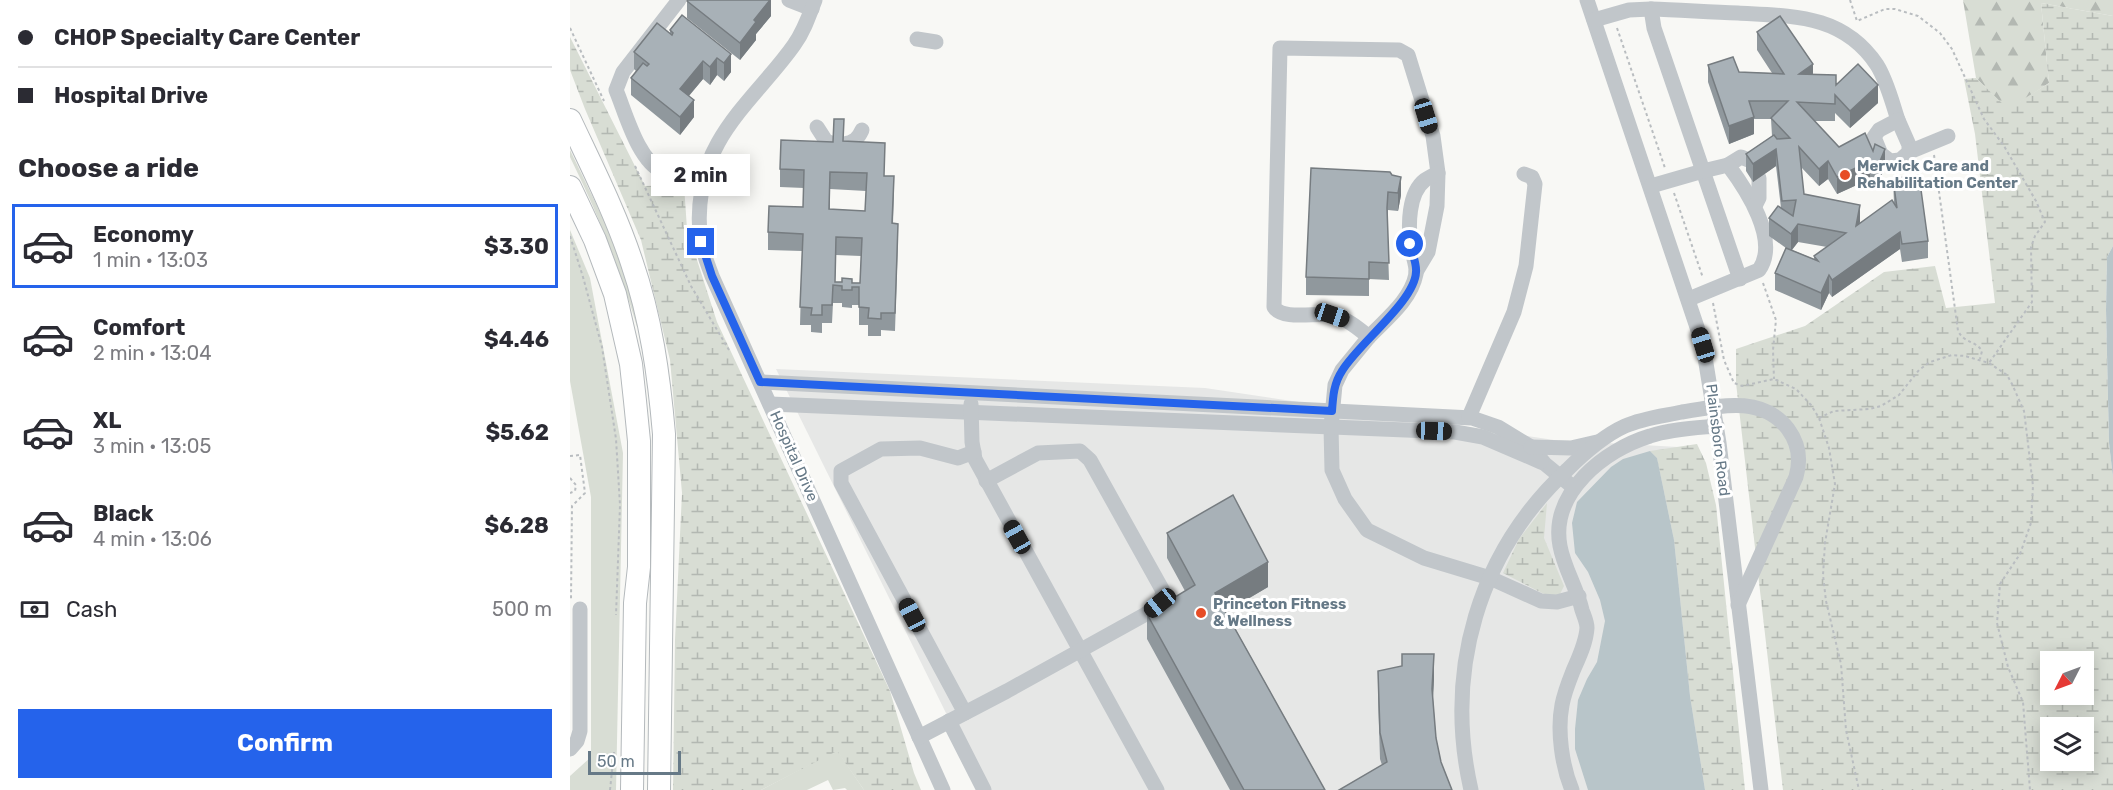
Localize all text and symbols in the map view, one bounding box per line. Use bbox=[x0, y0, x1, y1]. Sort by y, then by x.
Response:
text: CHOP Specialty Care Center bbox=[54, 24, 360, 51]
text: Hospital Drive bbox=[54, 82, 208, 109]
car bbox=[1412, 96, 1440, 136]
text: Choose a ride bbox=[18, 152, 199, 184]
callout: 2 min bbox=[652, 155, 750, 197]
place label: Merwick Care and Rehabilitation Center bbox=[1857, 157, 2018, 192]
text: 2 min bbox=[673, 163, 728, 187]
marker: Merwick Care and Rehabilitation Center bbox=[1838, 168, 1852, 182]
icon: car bbox=[21, 219, 75, 273]
text: Economy bbox=[93, 221, 194, 248]
route end bbox=[687, 228, 714, 255]
route start bbox=[1396, 230, 1423, 257]
text: $3.30 bbox=[484, 233, 549, 260]
text: 1 min · 13:03 bbox=[93, 248, 208, 272]
car bbox=[1312, 301, 1352, 329]
icon: car bbox=[21, 312, 75, 366]
text: Comfort bbox=[93, 314, 185, 341]
car bbox=[1689, 325, 1717, 365]
text: $4.46 bbox=[484, 326, 549, 353]
text: 2 min · 13:04 bbox=[93, 341, 212, 365]
street label: Plainsboro Road bbox=[1702, 383, 1734, 497]
icon: car bbox=[21, 405, 75, 459]
text: XL bbox=[93, 407, 121, 434]
street label: Hospital Drive bbox=[766, 408, 822, 504]
text: $5.62 bbox=[485, 419, 549, 446]
car bbox=[1416, 421, 1452, 441]
text: 3 min · 13:05 bbox=[93, 434, 211, 458]
icon: car bbox=[21, 498, 75, 552]
text: Black bbox=[93, 500, 154, 527]
text: $6.28 bbox=[485, 512, 549, 539]
car bbox=[1000, 517, 1034, 557]
text: 4 min · 13:06 bbox=[93, 527, 212, 551]
car bbox=[1140, 585, 1180, 621]
icon: cash bbox=[18, 593, 51, 626]
car bbox=[896, 595, 928, 635]
place label: Princeton Fitness & Wellness bbox=[1213, 595, 1346, 630]
text: Cash bbox=[66, 596, 117, 623]
text: 500 m bbox=[492, 597, 552, 621]
marker: Princeton Fitness & Wellness bbox=[1194, 606, 1208, 620]
north arrow bbox=[2040, 651, 2094, 705]
map controls bbox=[2040, 651, 2094, 771]
button: Confirm bbox=[18, 709, 552, 778]
button: layers bbox=[2040, 717, 2094, 771]
scale bar bbox=[588, 748, 681, 776]
text: 50 m bbox=[597, 752, 635, 771]

